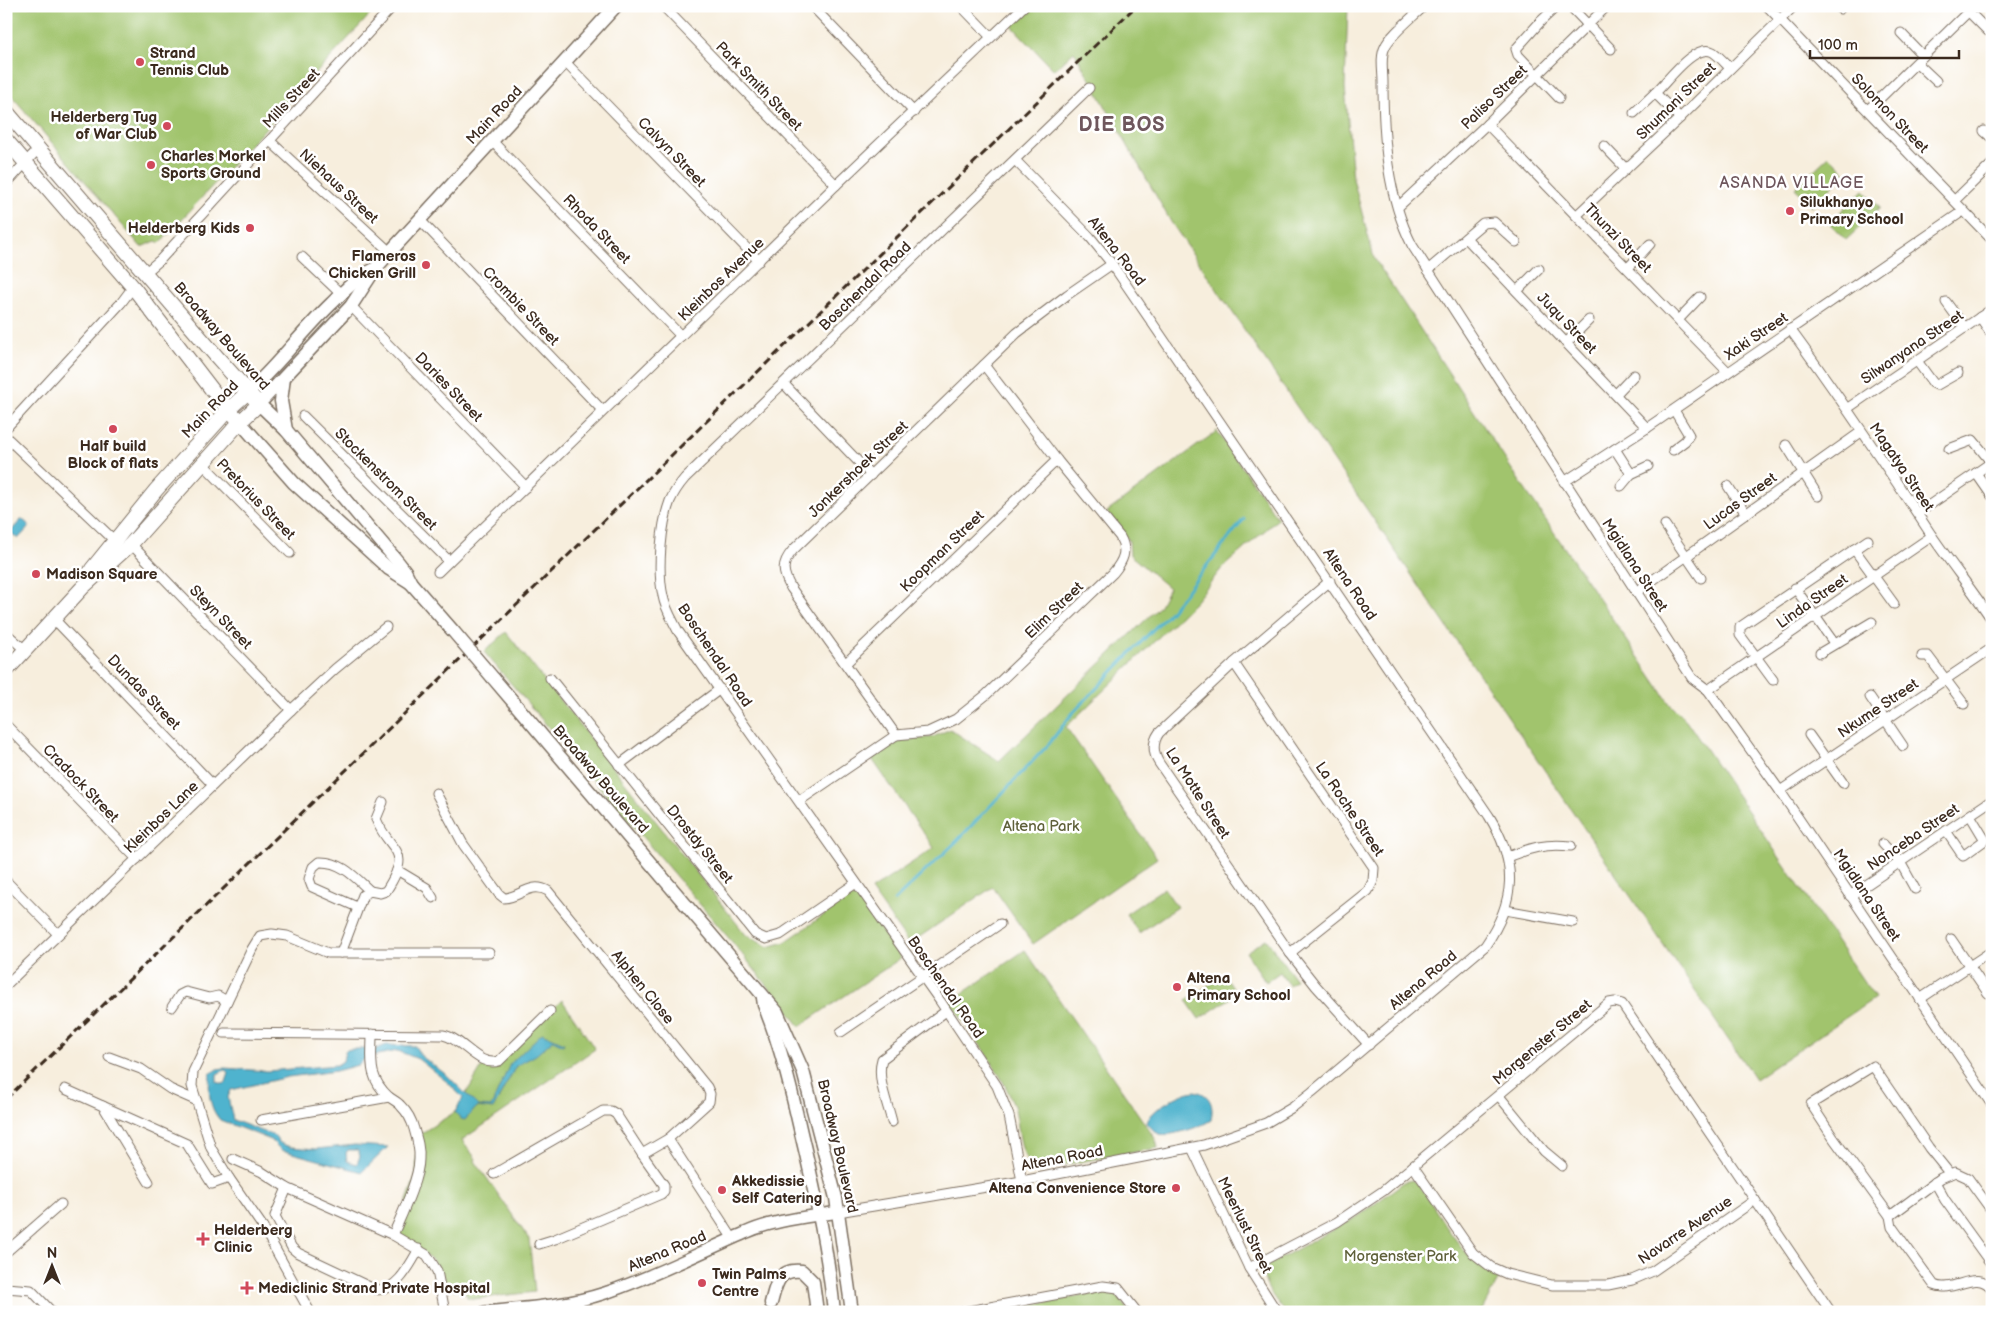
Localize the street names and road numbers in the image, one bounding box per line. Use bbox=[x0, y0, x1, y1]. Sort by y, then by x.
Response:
street label: Park Smith Street bbox=[711, 38, 806, 135]
street label: Shumani Street bbox=[1633, 58, 1720, 144]
street label: Paliso Street bbox=[1457, 61, 1532, 134]
street label: Mills Street bbox=[259, 64, 324, 132]
street label: Solomon Street bbox=[1847, 69, 1933, 158]
street label: Main Road bbox=[462, 82, 526, 149]
street label: Calvyn Street bbox=[633, 113, 710, 192]
street label: Niehaus Street bbox=[295, 145, 382, 228]
street label: Rhoda Street bbox=[559, 191, 635, 268]
street label: Thunzi Street bbox=[1580, 200, 1656, 277]
street label: Altena Road bbox=[1084, 213, 1150, 290]
street label: Kleinbos Avenue bbox=[674, 233, 769, 325]
street label: Boschendal Road bbox=[815, 238, 915, 335]
street label: Crombie Street bbox=[478, 263, 563, 350]
street label: Broadway Boulevard bbox=[170, 278, 274, 394]
street label: Juqu Street bbox=[1533, 289, 1601, 358]
street label: Silwanyana Street bbox=[1857, 306, 1967, 389]
street label: Xaki Street bbox=[1720, 308, 1792, 365]
street label: Daries Street bbox=[411, 349, 487, 426]
street label: Main Road bbox=[178, 376, 243, 442]
street label: Jonkershoek Street bbox=[805, 417, 912, 522]
street label: Magatya Street bbox=[1865, 419, 1938, 516]
street label: Stockenstrom Street bbox=[330, 424, 441, 535]
street label: Pretorius Street bbox=[212, 455, 299, 544]
street label: Lucas Street bbox=[1700, 468, 1781, 534]
street label: Koopman Street bbox=[896, 506, 989, 596]
street label: Mgidlana Street bbox=[1597, 515, 1672, 616]
street label: Altena Road bbox=[1319, 545, 1381, 624]
street label: Linda Street bbox=[1773, 570, 1852, 633]
street label: Elim Street bbox=[1021, 578, 1088, 643]
street label: Steyn Street bbox=[185, 581, 256, 654]
street label: Boschendal Road bbox=[673, 600, 756, 711]
street label: Dundas Street bbox=[103, 651, 185, 734]
street label: Nkume Street bbox=[1834, 674, 1923, 742]
street label: Broadway Boulevard bbox=[549, 721, 653, 837]
street label: Cradock Street bbox=[38, 740, 123, 827]
street label: La Motte Street bbox=[1161, 744, 1234, 843]
street label: La Roche Street bbox=[1311, 758, 1388, 861]
street label: Kleinbos Lane bbox=[120, 777, 203, 858]
street label: Nonceba Street bbox=[1864, 799, 1963, 875]
street label: Drostdy Street bbox=[662, 801, 737, 888]
street label: Mgidlana Street bbox=[1829, 845, 1905, 945]
street label: Boschendal Road bbox=[903, 932, 988, 1042]
street label: Alphen Close bbox=[607, 946, 678, 1028]
street label: Altena Road bbox=[1385, 946, 1461, 1014]
street label: Morgenster Street bbox=[1489, 995, 1596, 1089]
street label: Broadway Boulevard bbox=[813, 1077, 862, 1215]
street label: Altena Road bbox=[1020, 1141, 1105, 1176]
street label: Meerlust Street bbox=[1213, 1174, 1276, 1277]
street label: Navarre Avenue bbox=[1635, 1192, 1736, 1269]
street label: Altena Road bbox=[625, 1227, 709, 1276]

